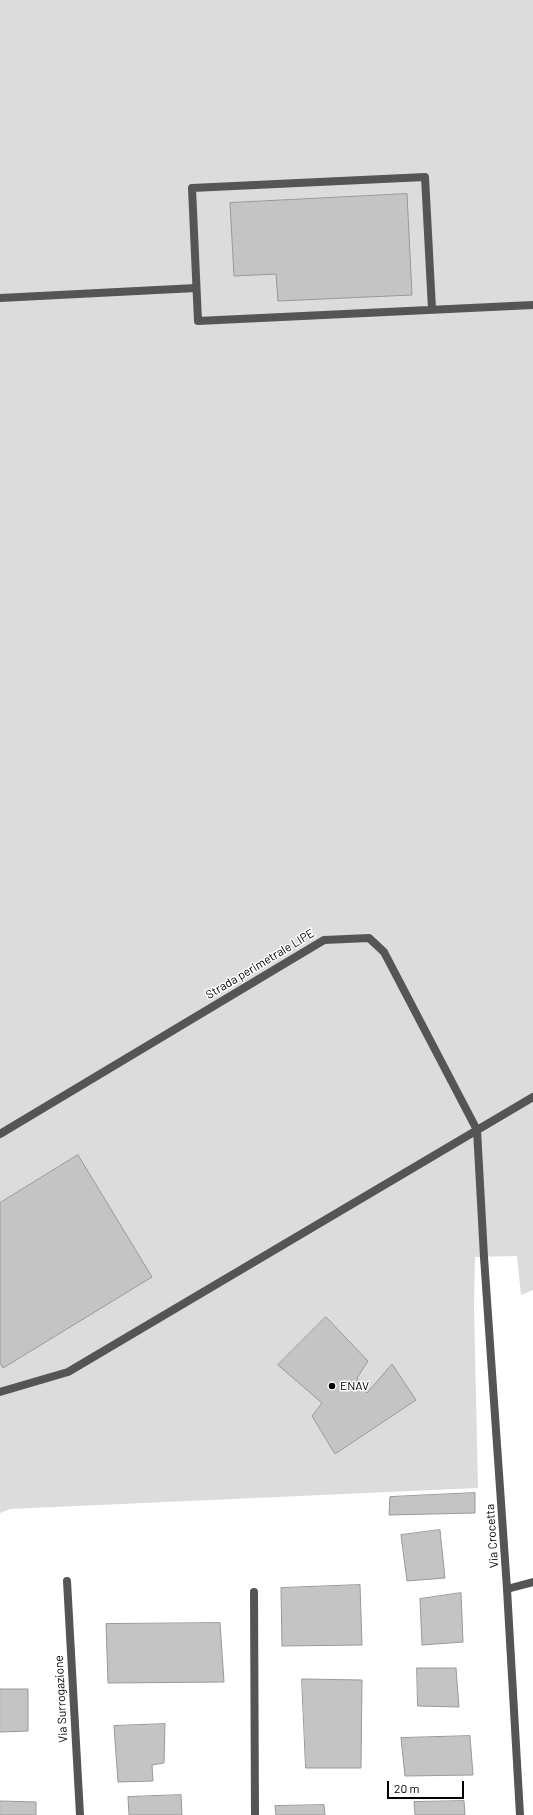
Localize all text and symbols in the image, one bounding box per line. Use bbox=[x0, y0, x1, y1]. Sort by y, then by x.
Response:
street label: Strada perimetrale LIPE bbox=[203, 926, 317, 1002]
place label: ENAV bbox=[340, 1379, 369, 1393]
marker: ENAV bbox=[327, 1381, 337, 1391]
street label: Via Crocetta bbox=[483, 1503, 501, 1569]
street label: Via Surrogazione bbox=[52, 1655, 70, 1743]
scale bar bbox=[389, 1773, 466, 1799]
text: 20 m bbox=[394, 1781, 420, 1795]

